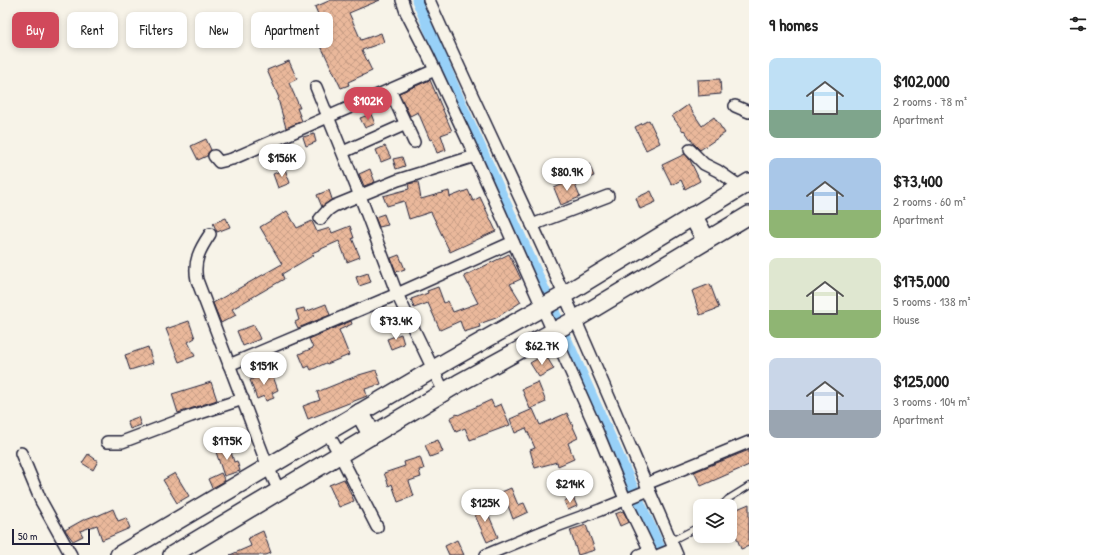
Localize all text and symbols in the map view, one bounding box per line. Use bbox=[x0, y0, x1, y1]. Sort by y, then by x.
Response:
chip: Buy bbox=[12, 12, 59, 48]
chip: Rent bbox=[67, 12, 118, 48]
chip: Filters bbox=[126, 12, 187, 48]
chip: New bbox=[195, 12, 243, 48]
chip: Apartment bbox=[251, 12, 333, 48]
text: 9 homes bbox=[769, 13, 818, 36]
icon: filters bbox=[1067, 13, 1089, 35]
text: $102,000 bbox=[893, 69, 950, 92]
icon: home bbox=[801, 74, 849, 122]
pin: $102K bbox=[340, 87, 396, 121]
text: $102K bbox=[353, 91, 383, 109]
text: 2 rooms · 78 m² bbox=[893, 92, 967, 110]
text: Apartment bbox=[893, 110, 944, 128]
pin: $156K bbox=[254, 144, 310, 178]
text: $156K bbox=[268, 148, 296, 166]
pin: $80.9K bbox=[534, 158, 600, 192]
text: $80.9K bbox=[551, 162, 583, 180]
text: $73,400 bbox=[893, 169, 943, 192]
icon: home bbox=[801, 174, 849, 222]
text: 2 rooms · 60 m² bbox=[893, 192, 966, 210]
text: Apartment bbox=[893, 210, 944, 228]
text: $175,000 bbox=[893, 269, 950, 292]
icon: home bbox=[801, 274, 849, 322]
text: 5 rooms · 138 m² bbox=[893, 292, 970, 310]
pin: $73.4K bbox=[363, 307, 429, 341]
text: House bbox=[893, 310, 920, 328]
text: $73.4K bbox=[379, 311, 413, 329]
pin: $62.7K bbox=[509, 332, 575, 366]
text: $62.7K bbox=[525, 336, 559, 354]
pin: $151K bbox=[236, 352, 292, 386]
text: $151K bbox=[250, 356, 278, 374]
text: $125,000 bbox=[893, 369, 949, 392]
icon: home bbox=[801, 374, 849, 422]
text: 3 rooms · 104 m² bbox=[893, 392, 970, 410]
text: Apartment bbox=[893, 410, 944, 428]
pin: $175K bbox=[199, 427, 255, 461]
text: $175K bbox=[212, 431, 242, 449]
pin: $214K bbox=[542, 470, 598, 504]
text: $214K bbox=[555, 474, 585, 492]
pin: $125K bbox=[457, 489, 513, 523]
text: $125K bbox=[470, 493, 500, 511]
map controls bbox=[693, 499, 737, 543]
button: layers bbox=[693, 499, 737, 543]
scale bar bbox=[12, 527, 90, 546]
text: 50 m bbox=[18, 529, 38, 543]

